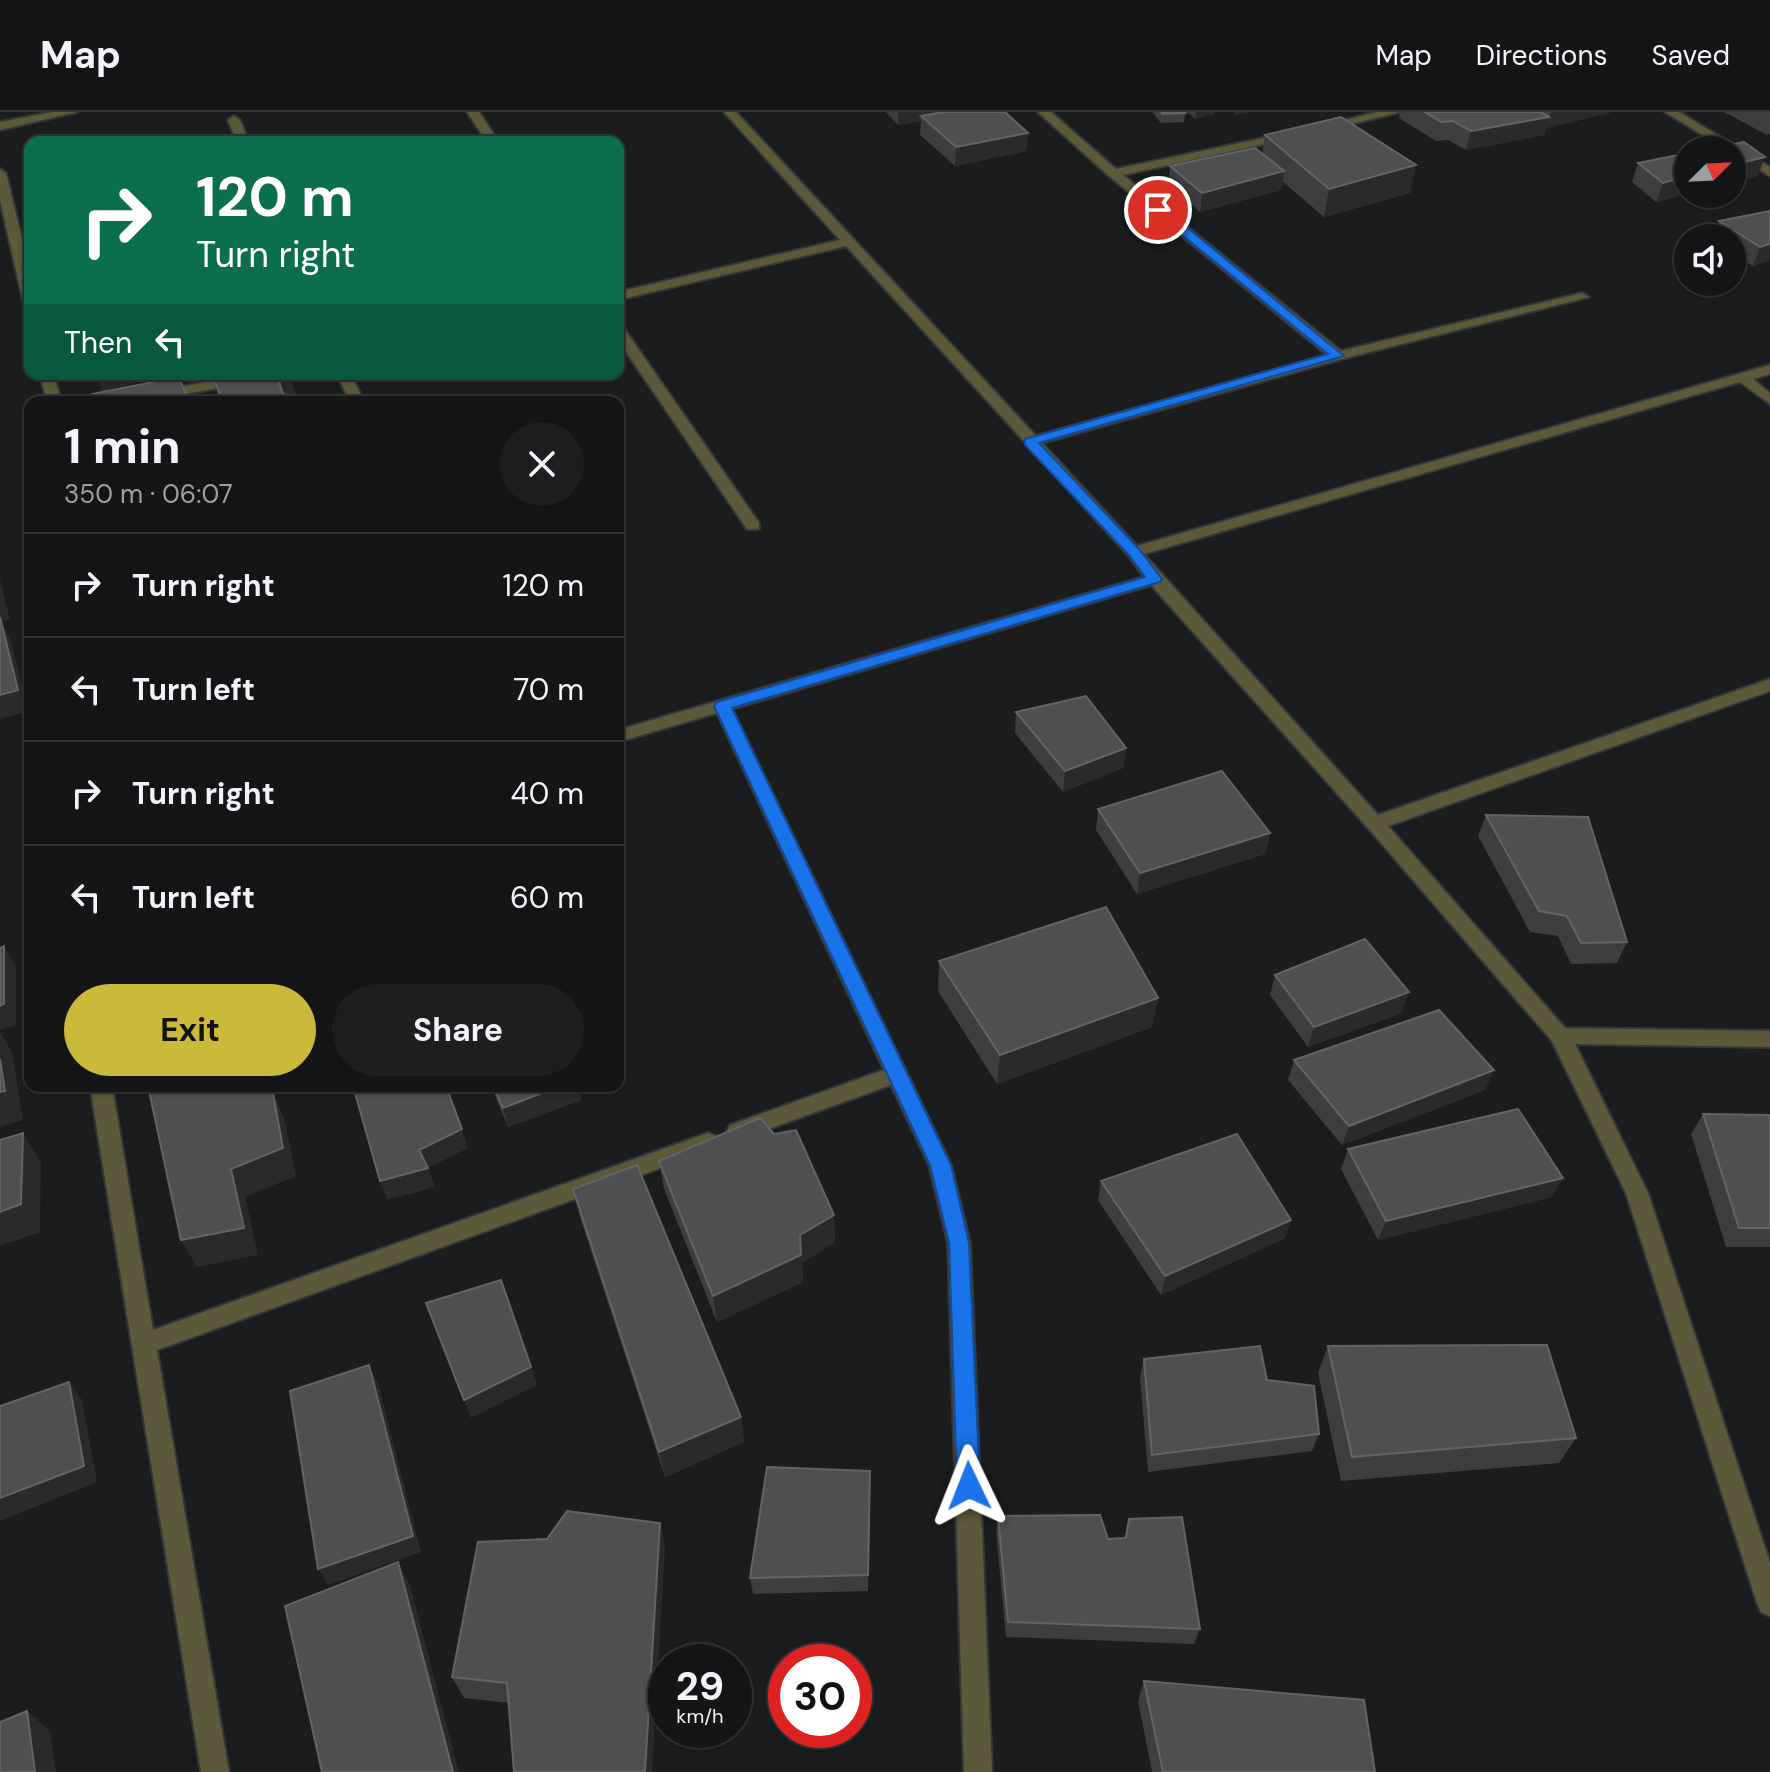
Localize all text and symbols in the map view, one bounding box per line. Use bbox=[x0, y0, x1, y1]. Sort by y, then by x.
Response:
text: Map bbox=[40, 30, 121, 80]
text: Map bbox=[1375, 37, 1432, 74]
text: Directions bbox=[1476, 37, 1608, 74]
text: Saved bbox=[1652, 37, 1730, 74]
north arrow bbox=[1674, 136, 1746, 208]
map controls bbox=[1674, 136, 1746, 296]
text: 120 m bbox=[196, 160, 354, 233]
icon: right bbox=[64, 168, 168, 272]
pin bbox=[1124, 176, 1192, 244]
icon: arrive bbox=[1136, 188, 1180, 232]
button: sound bbox=[1674, 224, 1746, 296]
text: Turn right bbox=[196, 231, 355, 278]
icon: left bbox=[148, 320, 192, 364]
text: Then bbox=[64, 323, 132, 362]
text: 1 min bbox=[64, 415, 181, 478]
button: close bbox=[500, 422, 584, 506]
text: 350 m · 06:07 bbox=[64, 477, 233, 511]
icon: right bbox=[64, 563, 108, 607]
text: Turn right bbox=[132, 566, 275, 605]
text: 120 m bbox=[502, 566, 584, 605]
icon: left bbox=[64, 667, 108, 711]
text: Turn left bbox=[132, 670, 255, 709]
text: 70 m bbox=[513, 670, 584, 709]
icon: right bbox=[64, 771, 108, 815]
text: Turn right bbox=[132, 774, 275, 813]
text: 40 m bbox=[511, 774, 584, 813]
icon: left bbox=[64, 875, 108, 919]
text: Turn left bbox=[132, 878, 255, 917]
text: 60 m bbox=[510, 878, 584, 917]
button: Exit bbox=[64, 984, 316, 1076]
button: Share bbox=[332, 984, 584, 1076]
position arrow bbox=[927, 1444, 1011, 1528]
speed limit sign: 30 bbox=[768, 1644, 872, 1748]
text: 29 bbox=[676, 1660, 724, 1712]
text: km/h bbox=[676, 1703, 724, 1729]

